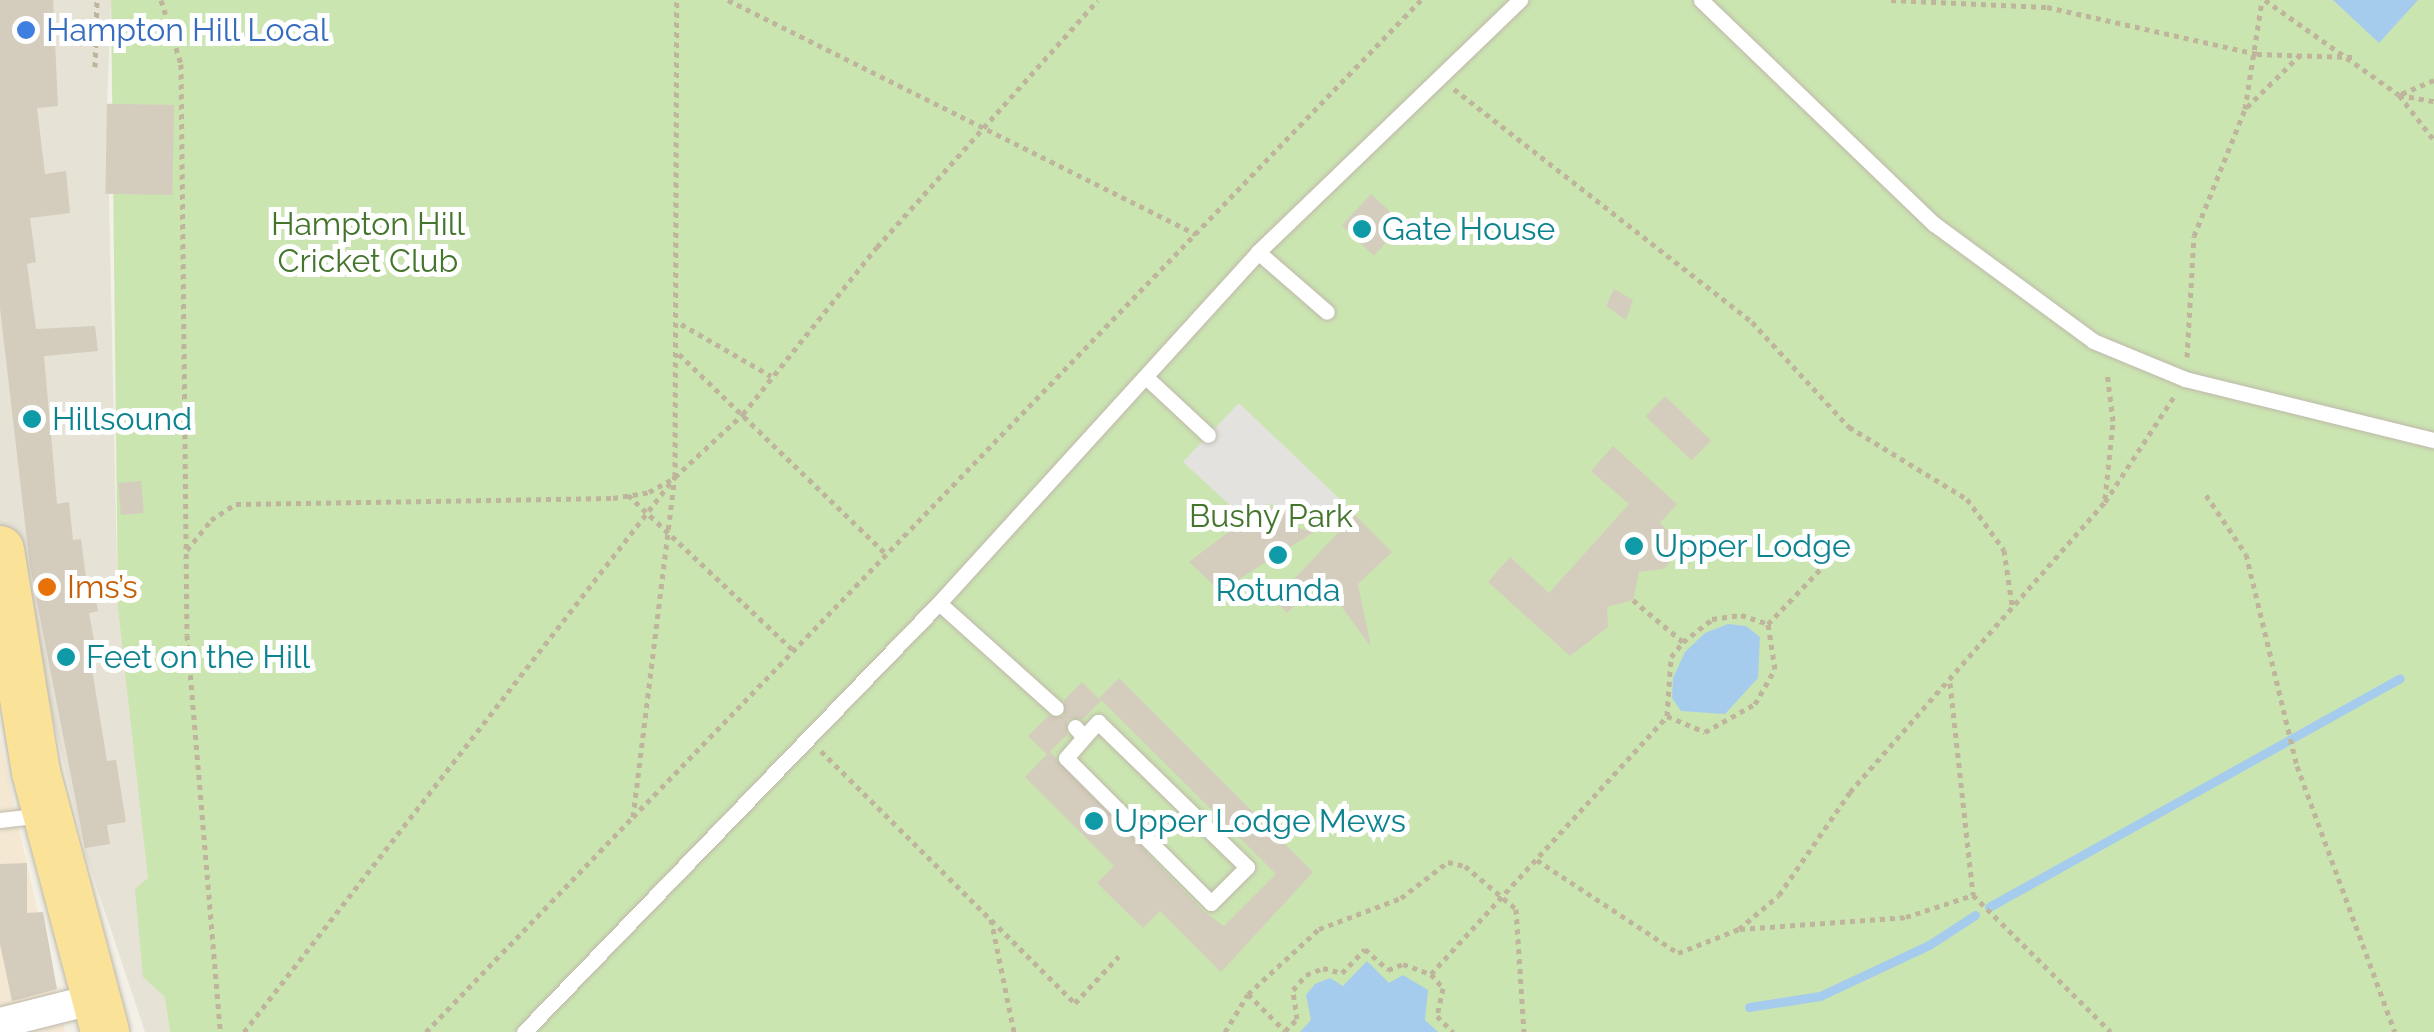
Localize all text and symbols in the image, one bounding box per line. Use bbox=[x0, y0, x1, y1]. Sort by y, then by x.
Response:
place label: Hampton Hill Local bbox=[46, 11, 329, 49]
marker: Hampton Hill Local bbox=[15, 19, 37, 41]
park label: Hampton Hill Cricket Club bbox=[271, 206, 465, 281]
place label: Gate House bbox=[1382, 210, 1555, 248]
marker: Gate House bbox=[1351, 218, 1373, 240]
place label: Hillsound bbox=[52, 400, 192, 438]
marker: Hillsound bbox=[21, 408, 43, 430]
park label: Bushy Park bbox=[1189, 497, 1353, 535]
place label: Upper Lodge bbox=[1654, 527, 1851, 565]
marker: Upper Lodge bbox=[1623, 535, 1645, 557]
marker: Rotunda bbox=[1267, 544, 1289, 566]
place label: Ims’s bbox=[67, 568, 138, 606]
place label: Rotunda bbox=[1216, 571, 1340, 609]
marker: Ims’s bbox=[36, 576, 58, 598]
place label: Feet on the Hill bbox=[86, 638, 310, 676]
marker: Feet on the Hill bbox=[55, 646, 77, 668]
place label: Upper Lodge Mews bbox=[1114, 802, 1407, 840]
marker: Upper Lodge Mews bbox=[1083, 810, 1105, 832]

